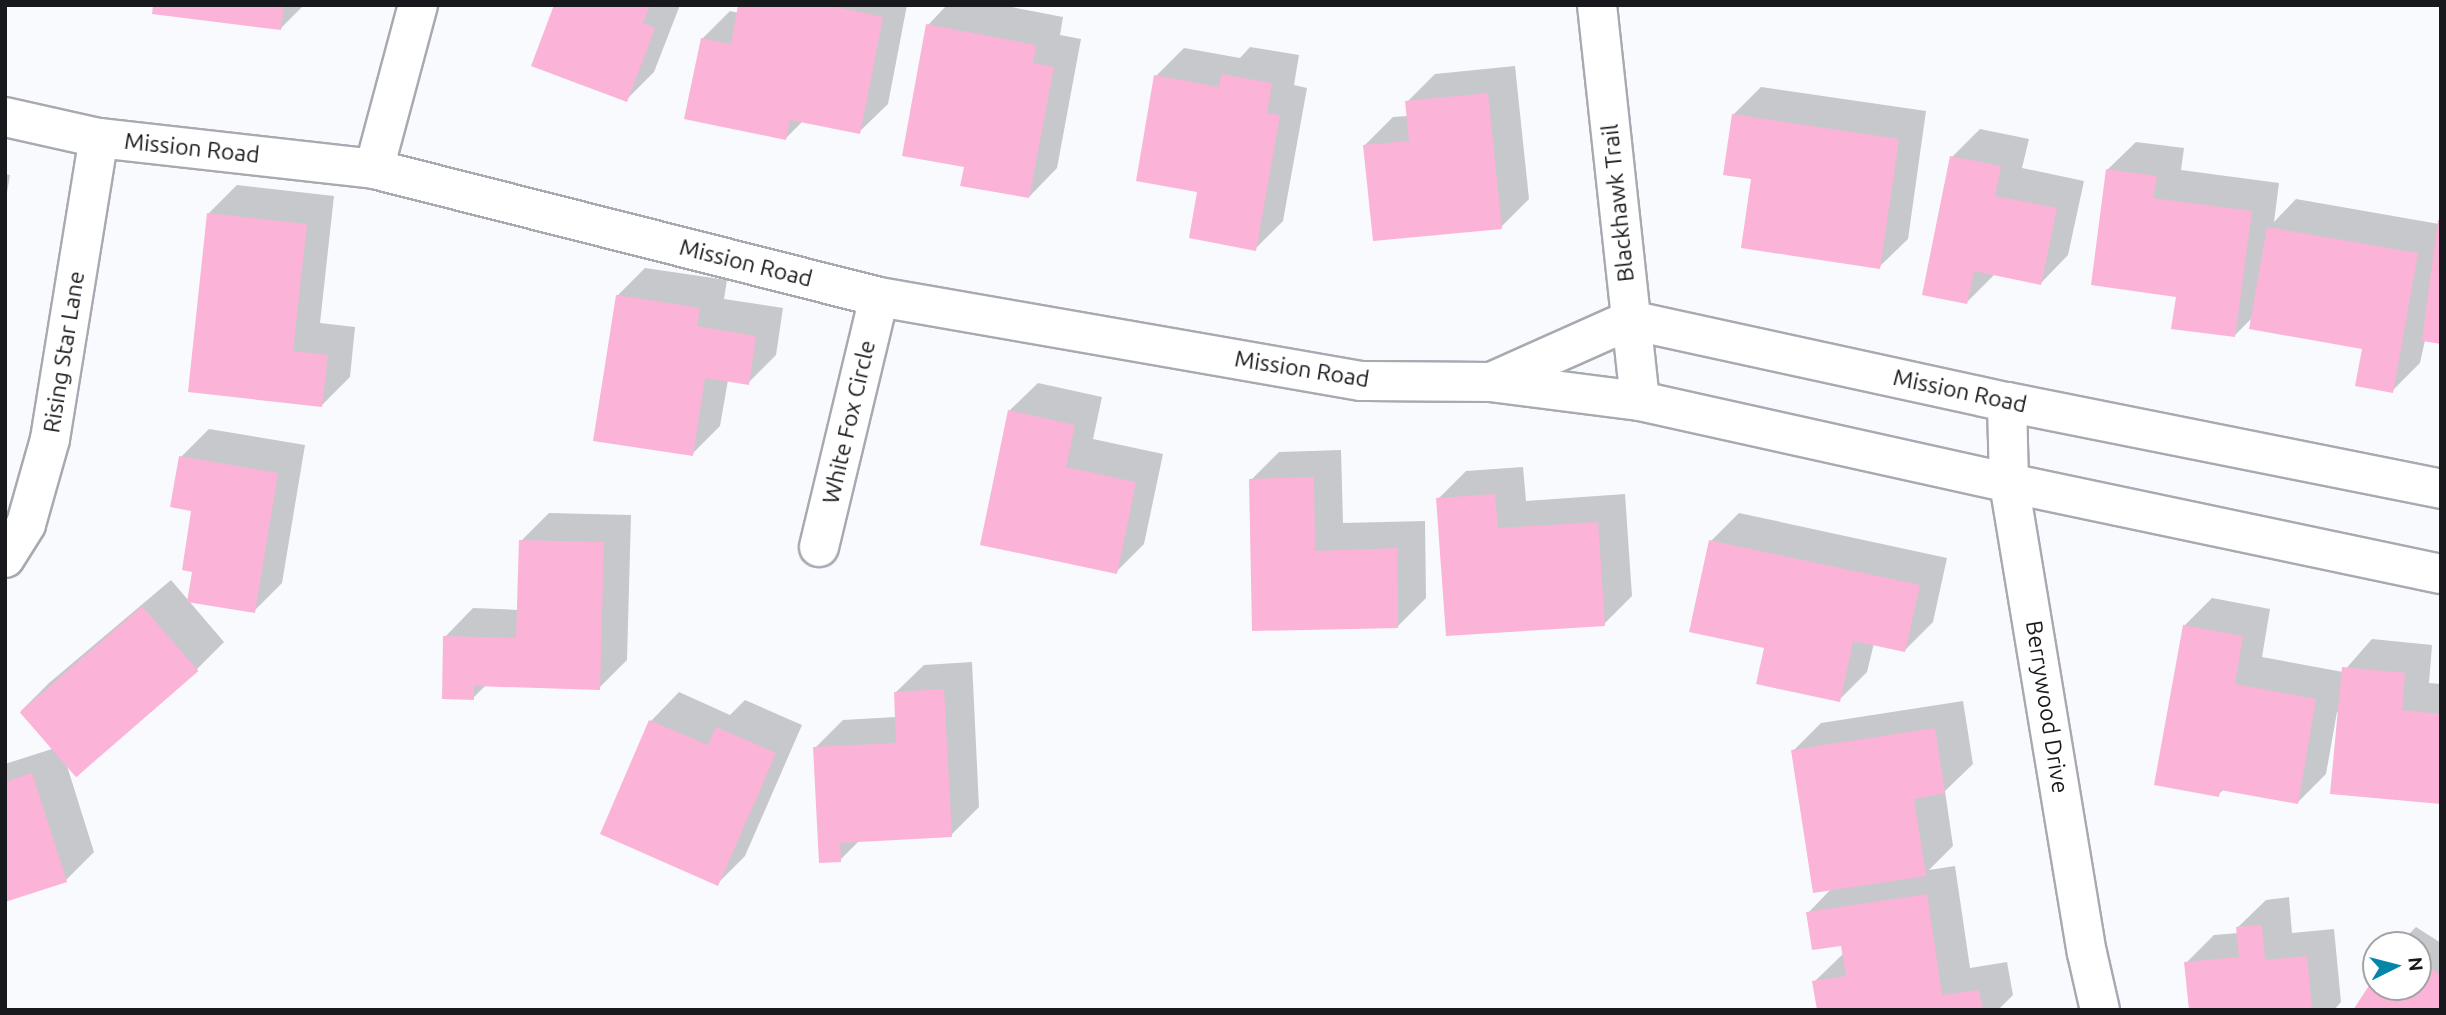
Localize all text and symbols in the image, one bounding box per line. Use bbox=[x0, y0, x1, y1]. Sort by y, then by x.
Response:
street label: Blackhawk Trail bbox=[1596, 123, 1640, 283]
street label: Mission Road bbox=[123, 127, 261, 169]
street label: Mission Road bbox=[677, 233, 815, 293]
street label: Rising Star Lane bbox=[38, 269, 90, 435]
street label: White Fox Circle bbox=[817, 338, 881, 506]
street label: Mission Road bbox=[1233, 345, 1371, 393]
street label: Mission Road bbox=[1891, 363, 2029, 419]
street label: Berrywood Drive bbox=[2020, 619, 2074, 795]
north arrow bbox=[2362, 931, 2432, 1001]
text: N bbox=[2404, 956, 2428, 972]

